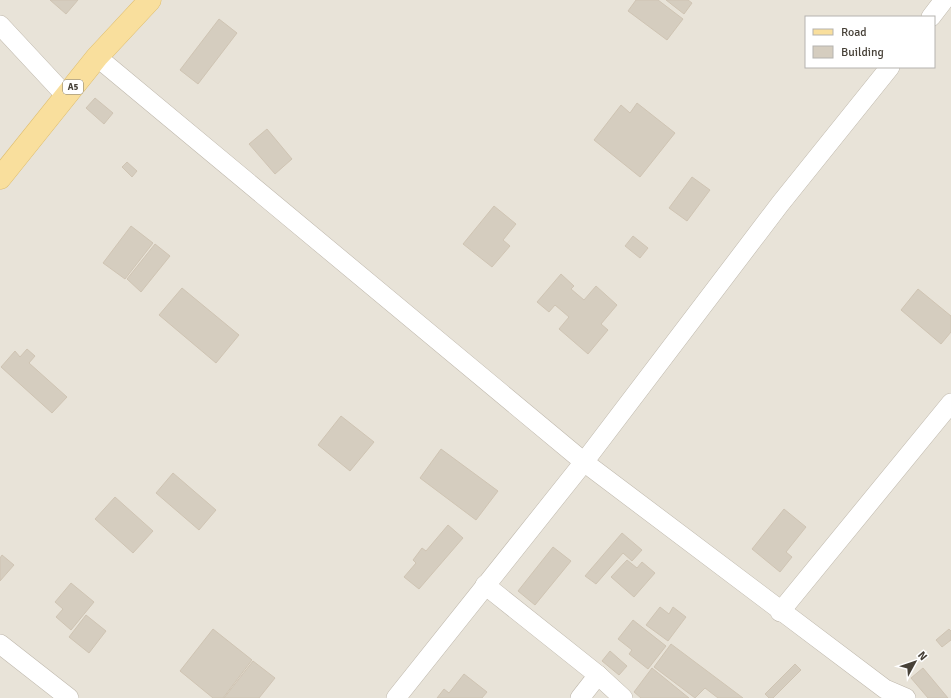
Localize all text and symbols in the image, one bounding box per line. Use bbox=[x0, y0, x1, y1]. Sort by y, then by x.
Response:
legend bbox=[805, 16, 935, 68]
text: Road bbox=[841, 25, 867, 40]
text: Building bbox=[841, 45, 884, 60]
road number: A5 bbox=[63, 80, 83, 94]
north arrow bbox=[895, 642, 935, 682]
text: N bbox=[915, 649, 930, 663]

